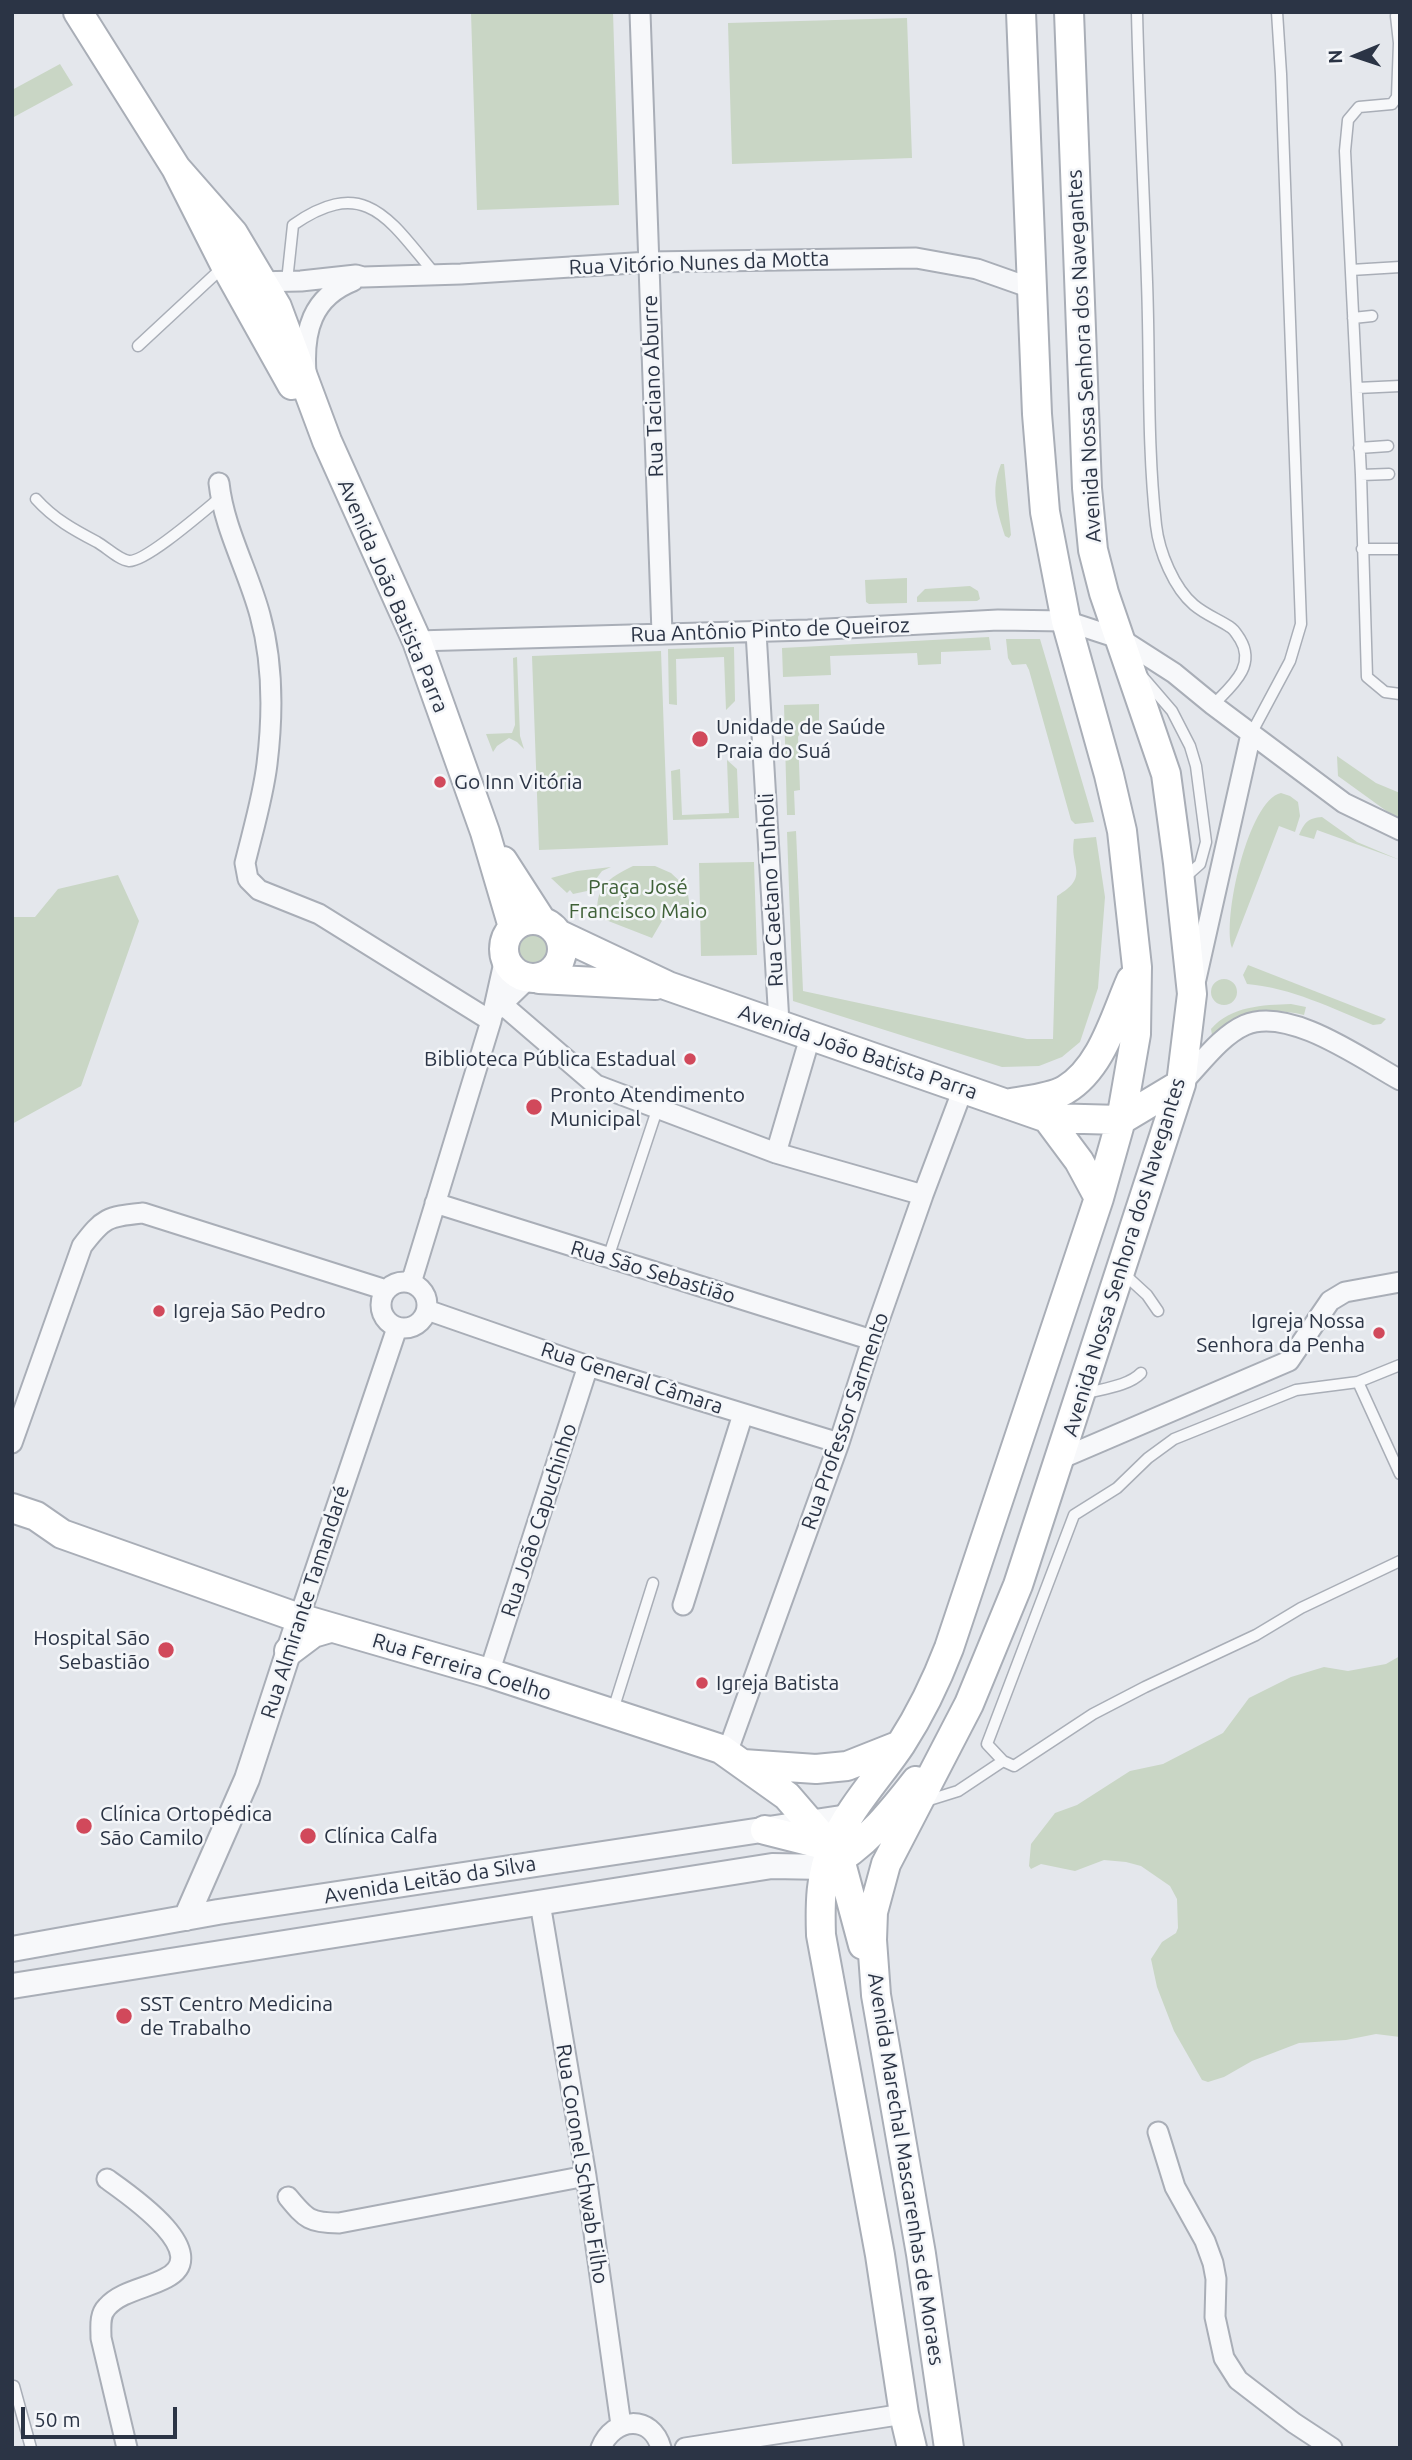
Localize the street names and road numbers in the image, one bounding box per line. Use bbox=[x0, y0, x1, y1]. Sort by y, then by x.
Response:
street label: Avenida Nossa Senhora dos Navegantes bbox=[1062, 169, 1106, 543]
street label: Rua Vitório Nunes da Motta bbox=[568, 246, 830, 280]
street label: Rua Taciano Aburre bbox=[637, 294, 669, 478]
street label: Avenida João Batista Parra bbox=[332, 476, 454, 716]
street label: Rua Antônio Pinto de Queiroz bbox=[630, 613, 910, 647]
street label: Rua Caetano Tunholi bbox=[753, 792, 789, 988]
street label: Avenida João Batista Parra bbox=[735, 999, 981, 1105]
street label: Avenida Nossa Senhora dos Navegantes bbox=[1057, 1075, 1191, 1439]
street label: Rua São Sebastião bbox=[568, 1235, 738, 1309]
street label: Rua Professor Sarmento bbox=[796, 1309, 894, 1533]
street label: Rua General Câmara bbox=[538, 1337, 726, 1419]
street label: Rua João Capuchinho bbox=[496, 1420, 582, 1620]
street label: Rua Almirante Tamandaré bbox=[255, 1482, 355, 1722]
street label: Rua Ferreira Coelho bbox=[369, 1628, 555, 1706]
street label: Avenida Leitão da Silva bbox=[322, 1851, 538, 1909]
street label: Avenida Marechal Mascarenhas de Moraes bbox=[862, 1971, 950, 2367]
street label: Rua Coronel Schwab Filho bbox=[551, 2042, 613, 2286]

